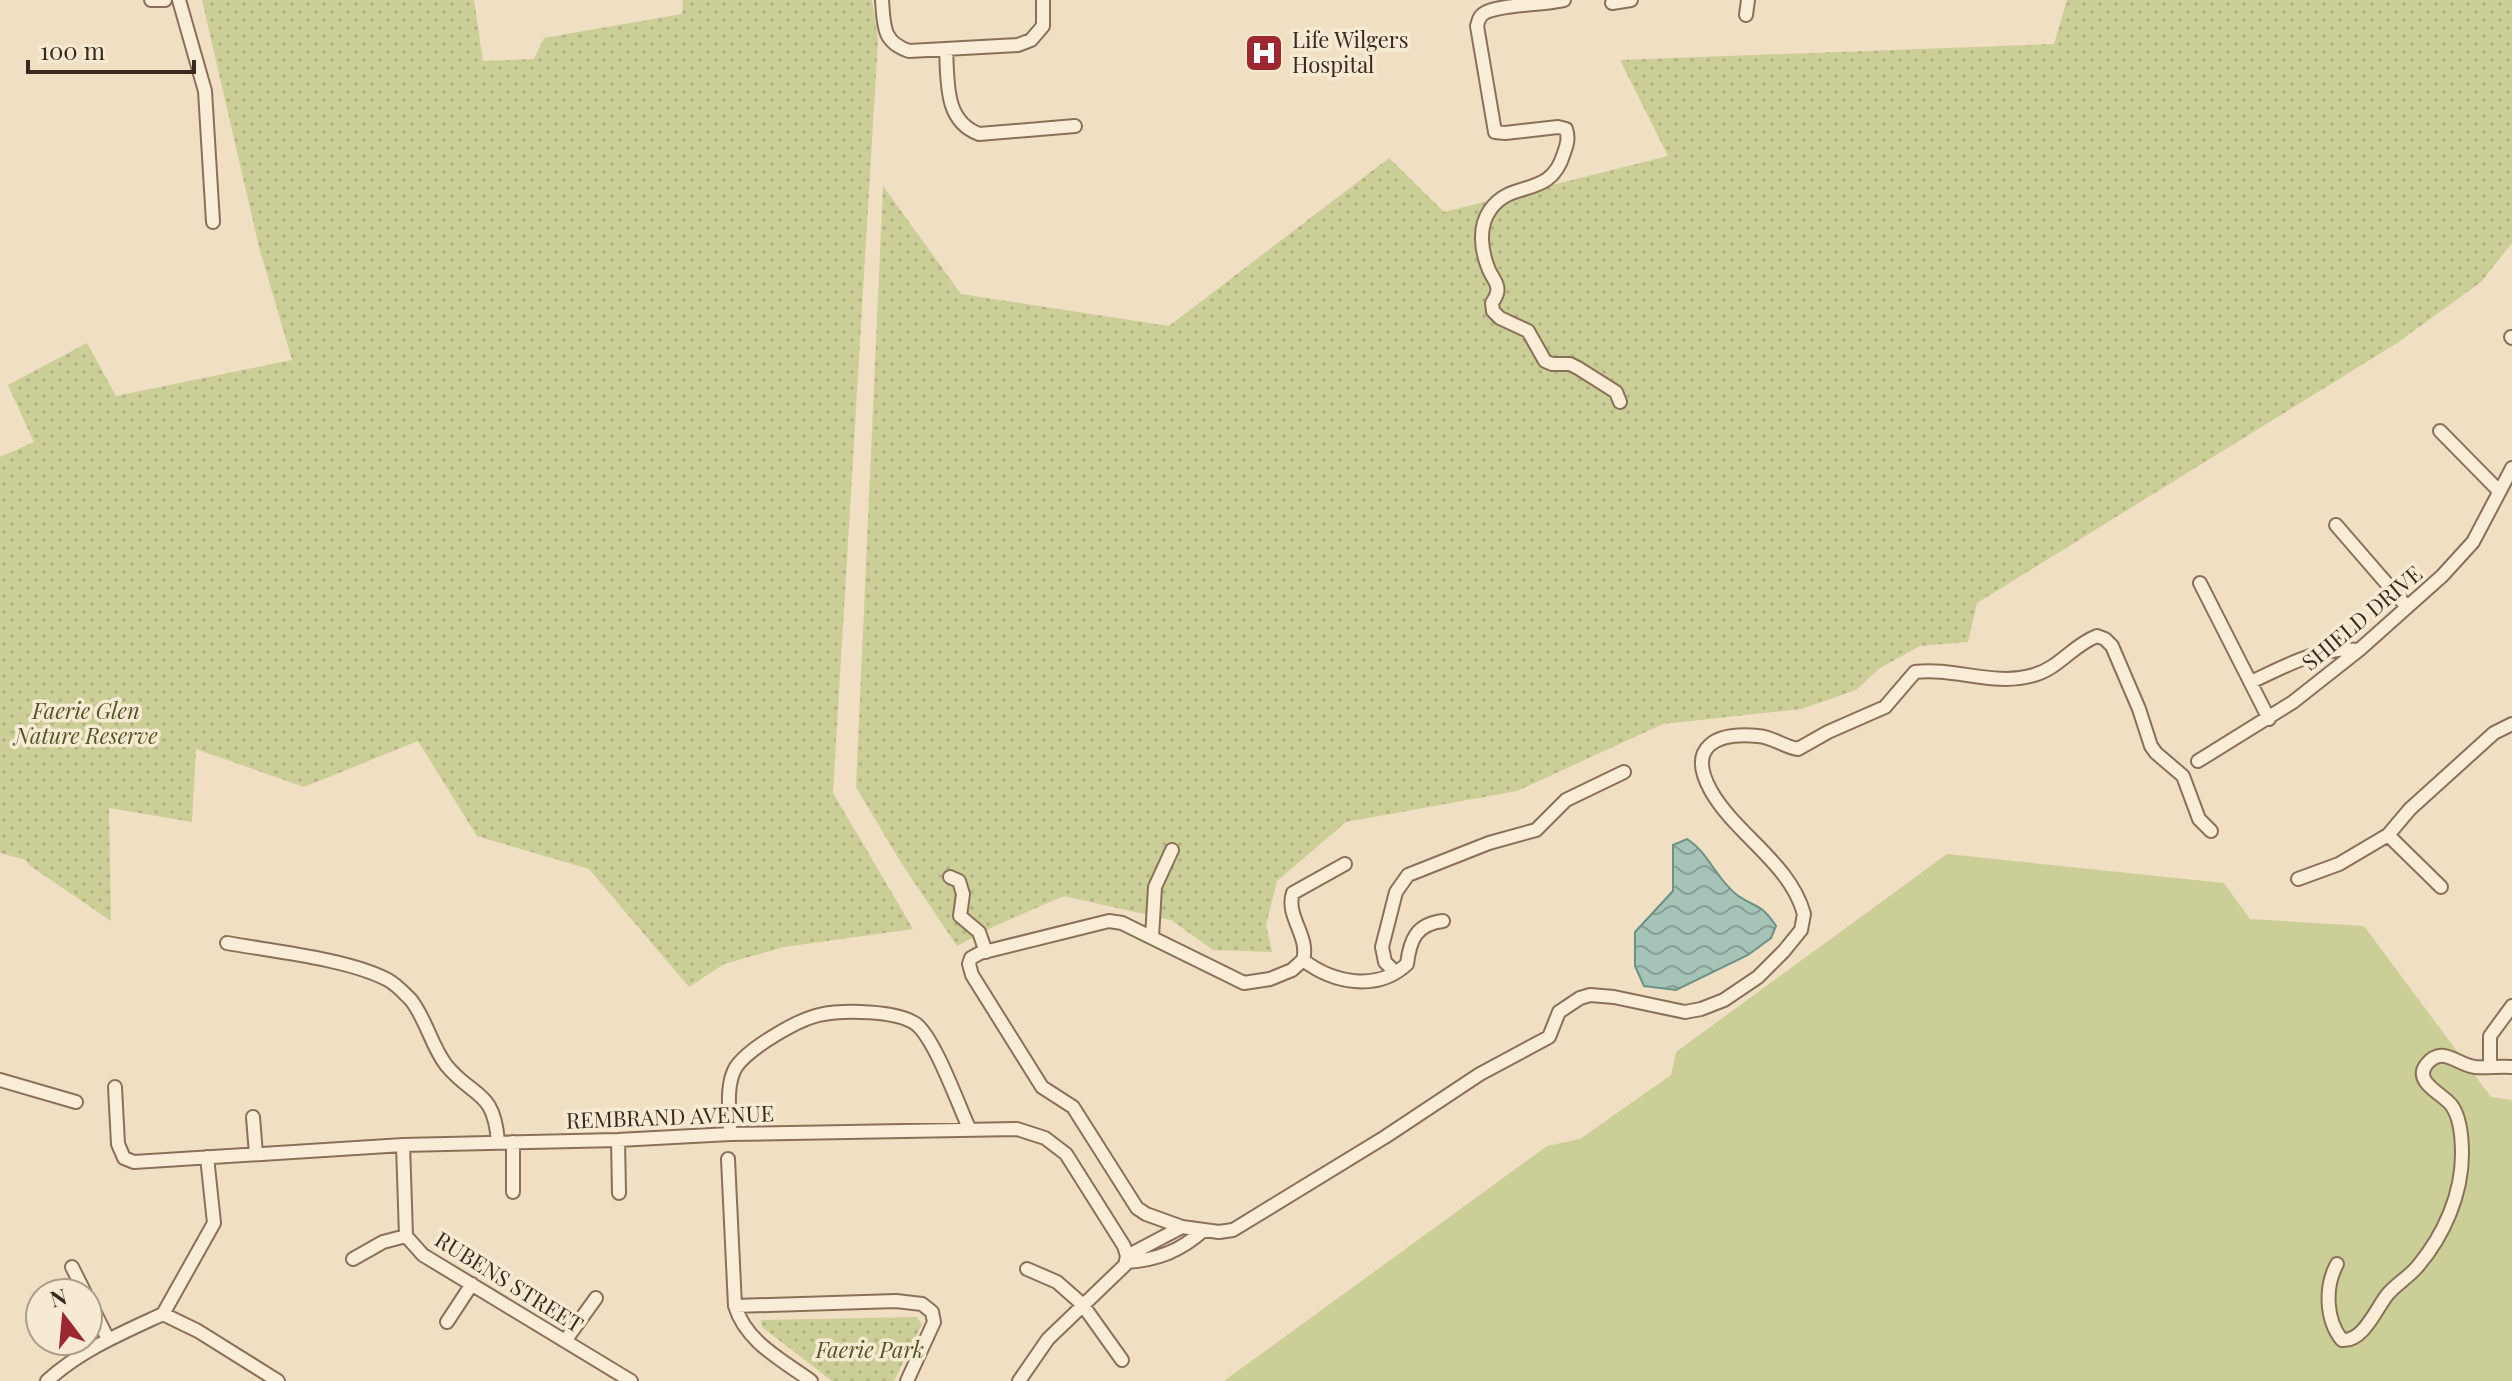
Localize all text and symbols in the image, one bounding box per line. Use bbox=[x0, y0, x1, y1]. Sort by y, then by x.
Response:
scale bar bbox=[28, 24, 194, 74]
place label: Life Wilgers Hospital bbox=[1292, 24, 1408, 79]
hospital icon: Life Wilgers Hospital bbox=[1243, 32, 1285, 74]
text: 100 m bbox=[40, 34, 105, 66]
street label: SHIELD DRIVE bbox=[2295, 558, 2428, 676]
park label: Faerie Glen Nature Reserve bbox=[12, 695, 158, 750]
street label: REMBRAND AVENUE bbox=[565, 1097, 775, 1135]
street label: RUBENS STREET bbox=[430, 1224, 590, 1339]
north arrow bbox=[24, 1277, 104, 1357]
text: N bbox=[46, 1280, 70, 1313]
park label: Faerie Park bbox=[815, 1334, 924, 1364]

